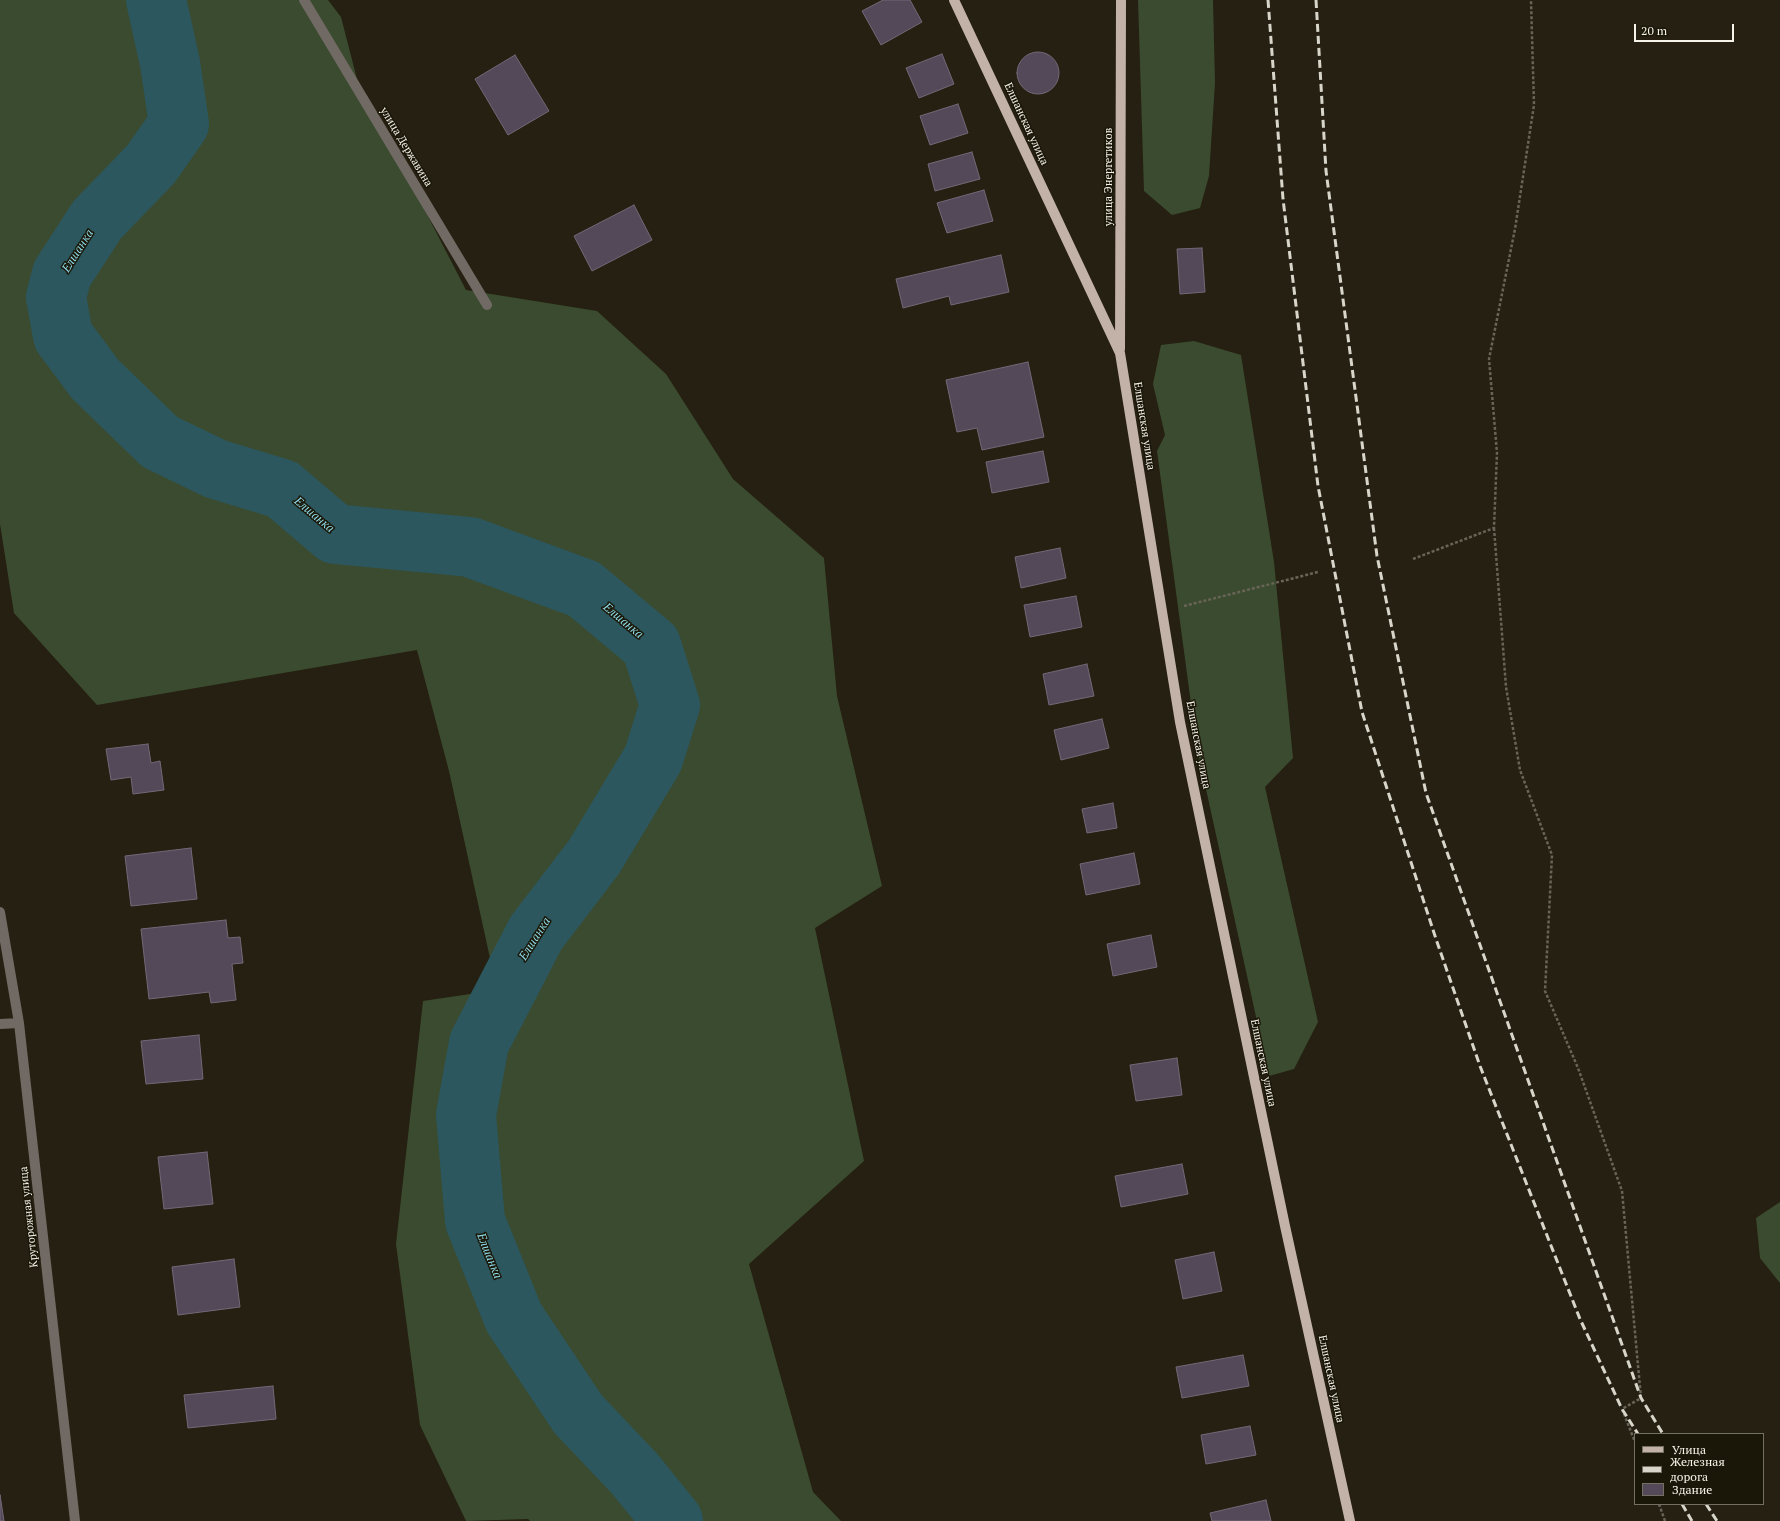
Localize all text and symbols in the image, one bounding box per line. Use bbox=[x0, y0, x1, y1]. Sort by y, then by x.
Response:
scale bar bbox=[1636, 16, 1736, 42]
text: 20 m bbox=[1641, 23, 1667, 38]
street label: Елшанская улица bbox=[1001, 81, 1051, 167]
street label: улица Державина bbox=[377, 105, 435, 189]
street label: улица Энергетиков bbox=[1102, 128, 1116, 226]
water label: Елшанка bbox=[59, 227, 97, 275]
street label: Елшанская улица bbox=[1130, 381, 1158, 471]
water label: Елшанка bbox=[291, 494, 337, 536]
water label: Елшанка bbox=[600, 600, 646, 642]
street label: Елшанская улица bbox=[1183, 700, 1213, 790]
water label: Елшанка bbox=[516, 915, 554, 963]
street label: Елшанская улица bbox=[1247, 1018, 1279, 1108]
street label: Круторожная улица bbox=[17, 1166, 41, 1268]
water label: Елшанка bbox=[473, 1231, 505, 1281]
street label: Елшанская улица bbox=[1315, 1334, 1347, 1424]
legend bbox=[1634, 1433, 1764, 1505]
text: Улица bbox=[1672, 1442, 1706, 1457]
text: Железная дорога bbox=[1670, 1454, 1725, 1484]
text: Здание bbox=[1672, 1482, 1712, 1497]

